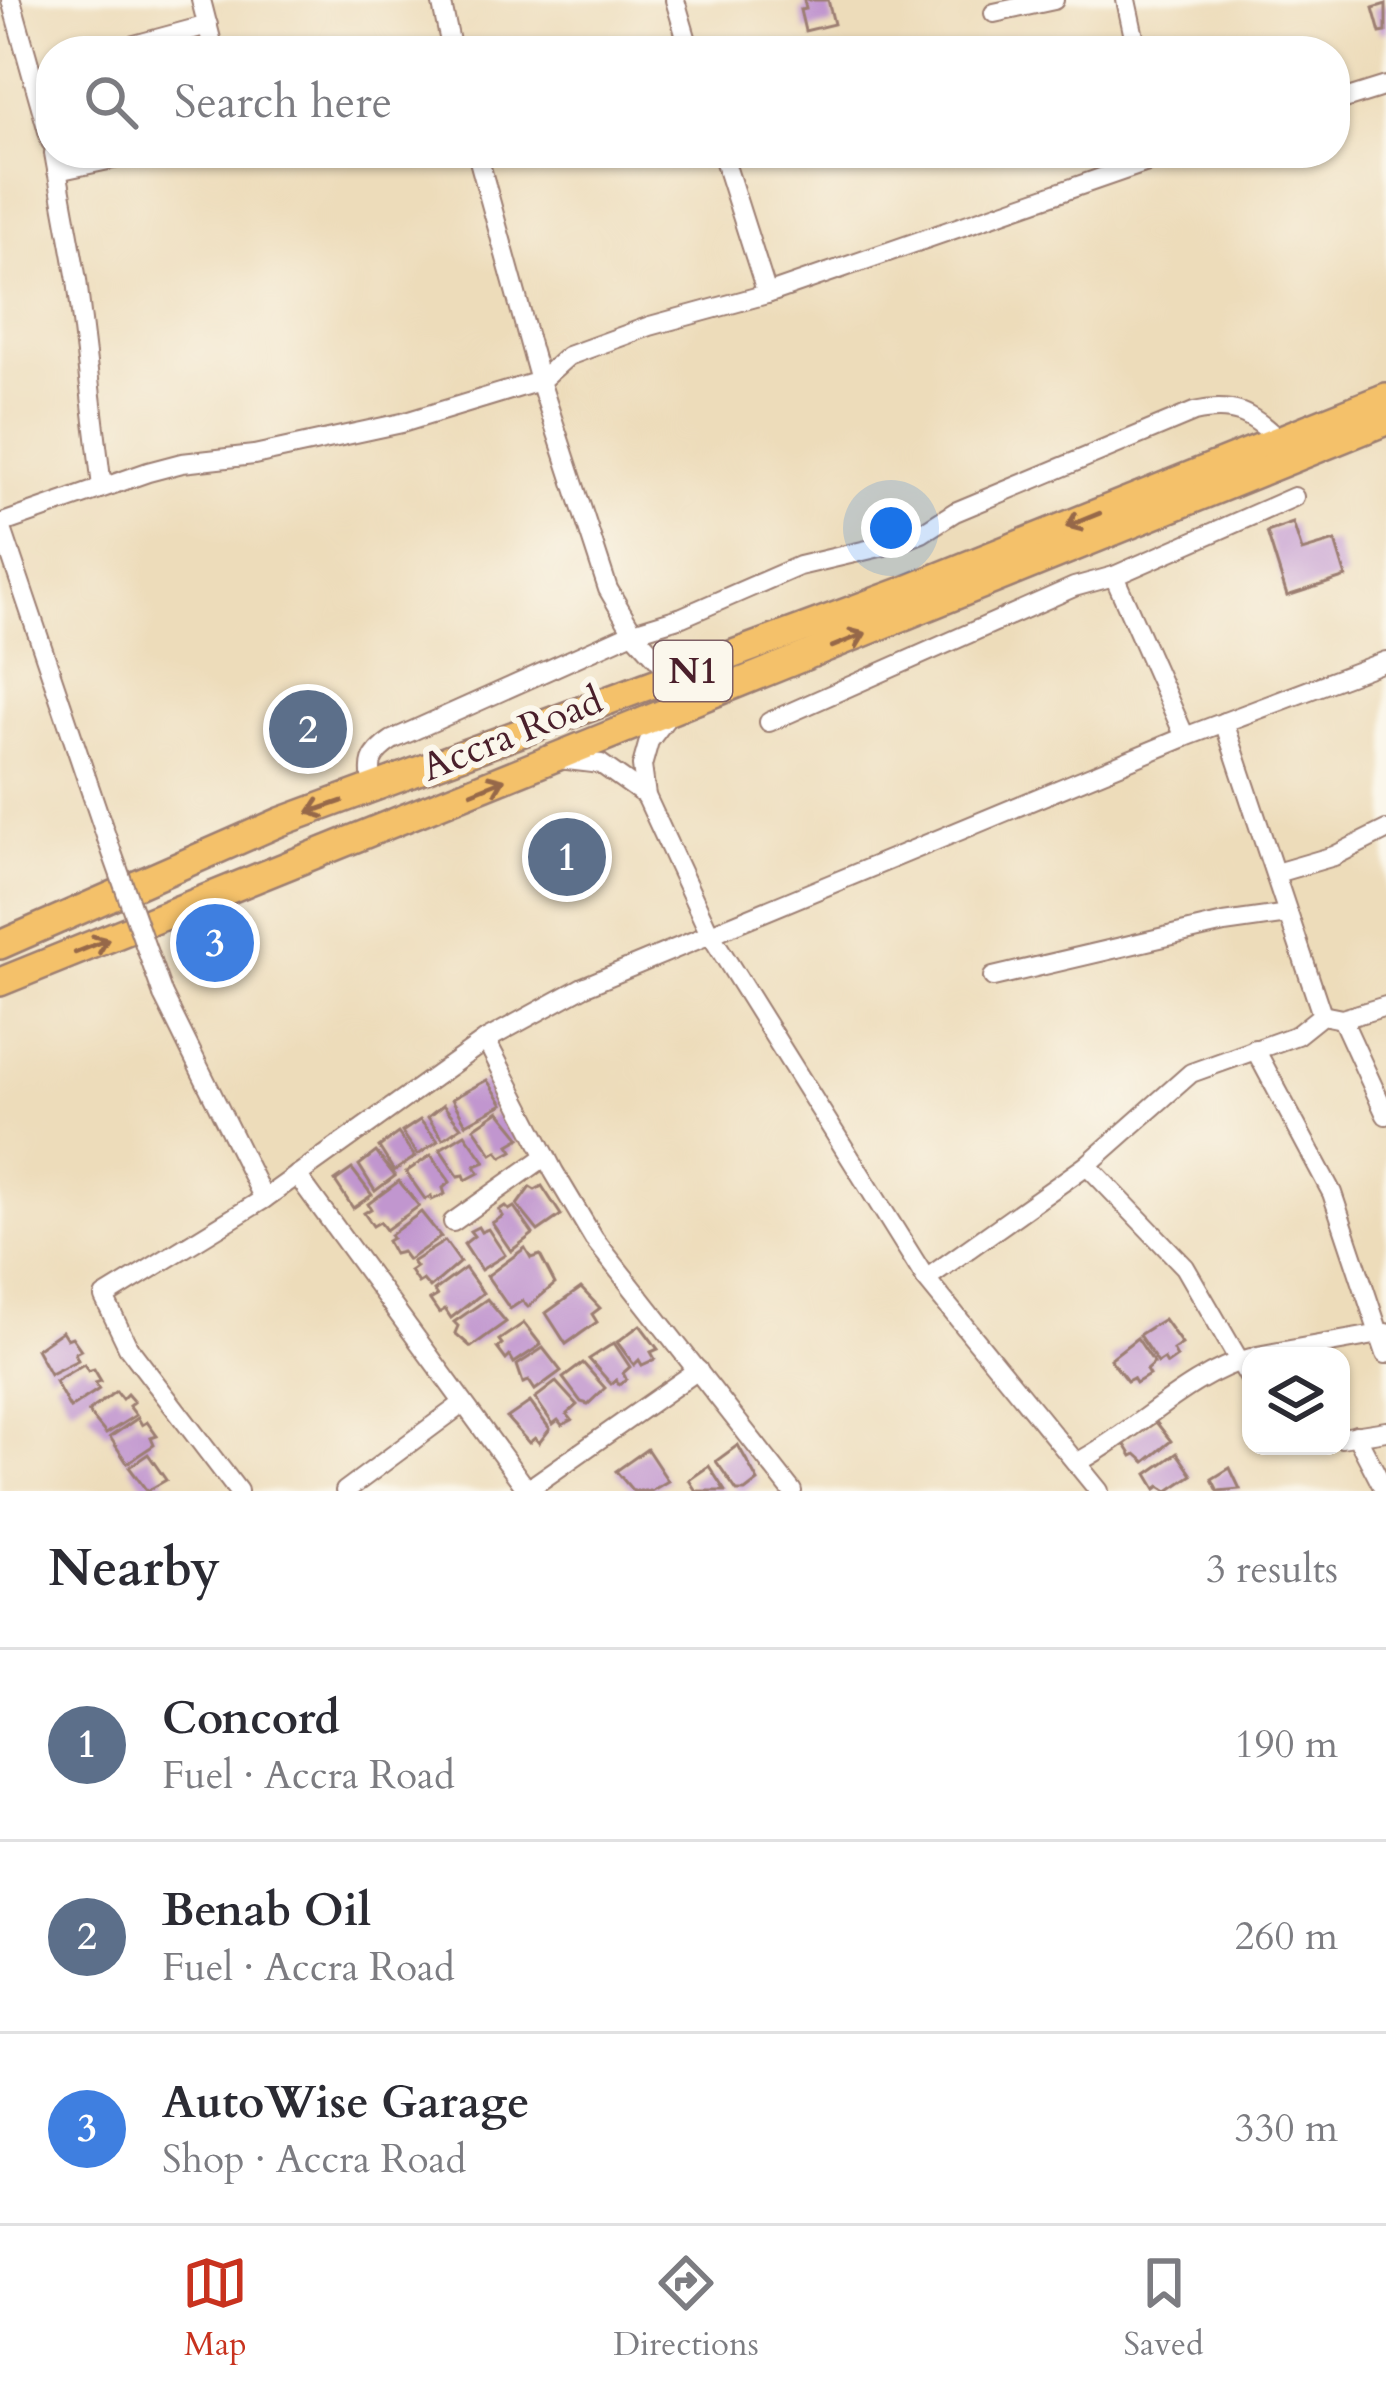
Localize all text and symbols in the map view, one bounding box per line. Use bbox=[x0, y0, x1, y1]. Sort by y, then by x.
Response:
search box bbox=[36, 36, 1350, 168]
icon: search bbox=[78, 69, 144, 135]
text: Search here bbox=[174, 72, 392, 133]
your location bbox=[861, 498, 921, 558]
one-way arrow bbox=[1065, 511, 1102, 532]
one-way arrow bbox=[830, 627, 867, 649]
road number: N1 bbox=[654, 641, 732, 701]
street label: Accra Road bbox=[414, 674, 610, 794]
pin: 2 bbox=[269, 684, 347, 774]
one-way arrow bbox=[468, 774, 505, 795]
one-way arrow bbox=[307, 797, 345, 819]
pin: 1 bbox=[528, 812, 606, 902]
pin: 3 bbox=[176, 898, 254, 988]
one-way arrow bbox=[73, 933, 110, 955]
map controls bbox=[1242, 1347, 1350, 1455]
button: layers bbox=[1242, 1347, 1350, 1455]
text: Nearby bbox=[48, 1534, 220, 1604]
text: 3 results bbox=[1206, 1543, 1338, 1596]
text: Concord bbox=[162, 1688, 340, 1749]
text: 1 bbox=[77, 1718, 97, 1771]
text: 190 m bbox=[1235, 1718, 1338, 1771]
text: Fuel · Accra Road bbox=[162, 1749, 455, 1802]
text: Benab Oil bbox=[162, 1880, 371, 1941]
text: 2 bbox=[77, 1910, 97, 1963]
text: 260 m bbox=[1235, 1910, 1338, 1963]
text: Fuel · Accra Road bbox=[162, 1941, 455, 1994]
text: AutoWise Garage bbox=[162, 2072, 529, 2133]
text: 3 bbox=[77, 2102, 97, 2155]
text: 330 m bbox=[1235, 2102, 1338, 2155]
text: Shop · Accra Road bbox=[162, 2133, 466, 2186]
tab: Map bbox=[182, 2250, 248, 2367]
tab: Directions bbox=[613, 2250, 759, 2367]
tab: Saved bbox=[1124, 2250, 1204, 2367]

